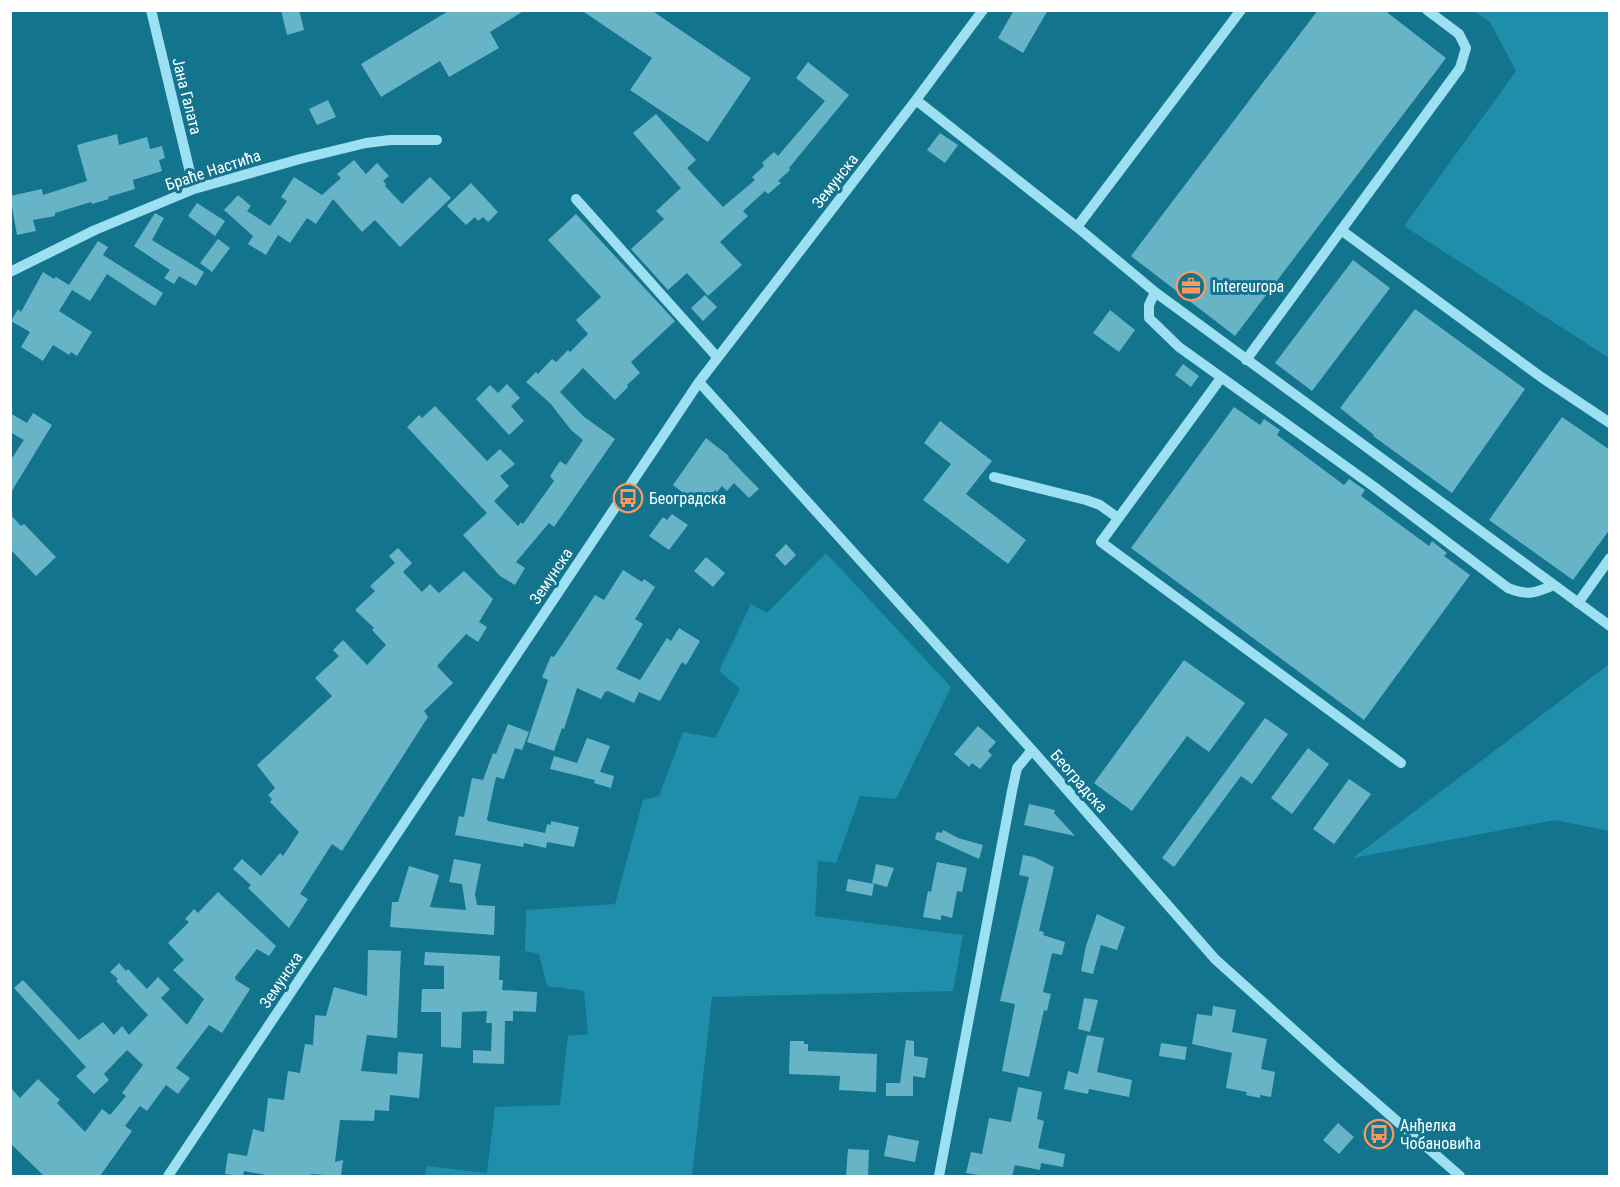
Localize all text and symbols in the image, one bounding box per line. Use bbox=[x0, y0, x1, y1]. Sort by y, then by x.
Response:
street label: Јана Галата bbox=[168, 55, 206, 137]
street label: Браће Настића bbox=[163, 146, 263, 194]
street label: Земунска bbox=[808, 150, 862, 212]
office icon: Intereuropa bbox=[1175, 270, 1207, 302]
place label: Intereuropa bbox=[1212, 277, 1284, 296]
bus stop icon: Београдска bbox=[612, 482, 644, 514]
place label: Београдска bbox=[649, 489, 726, 508]
street label: Земунска bbox=[525, 544, 577, 608]
street label: Београдска bbox=[1047, 746, 1111, 816]
street label: Земунска bbox=[255, 948, 307, 1012]
place label: Анђелка Чобановића bbox=[1400, 1116, 1481, 1153]
bus stop icon: Анђелка Чобановића bbox=[1363, 1118, 1395, 1150]

